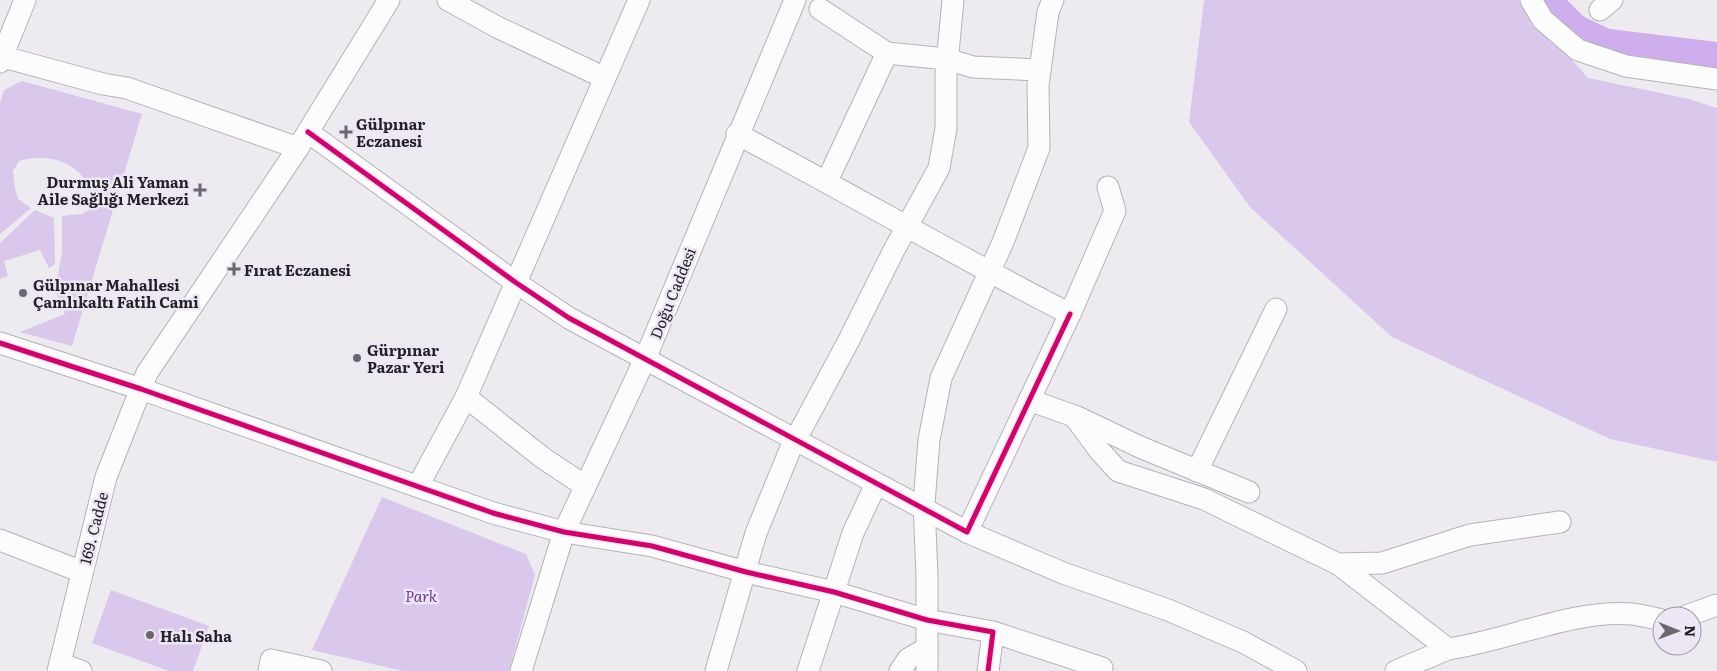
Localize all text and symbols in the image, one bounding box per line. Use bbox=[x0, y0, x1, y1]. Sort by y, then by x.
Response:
place label: Gülpınar Eczanesi bbox=[356, 112, 425, 152]
marker: Gülpınar Eczanesi bbox=[340, 126, 352, 138]
place label: Durmuş Ali Yaman Aile Sağlığı Merkezi bbox=[38, 170, 190, 210]
marker: Durmuş Ali Yaman Aile Sağlığı Merkezi bbox=[193, 183, 207, 197]
street label: Doğu Caddesi bbox=[643, 244, 701, 342]
place label: Fırat Eczanesi bbox=[244, 258, 352, 281]
marker: Fırat Eczanesi bbox=[228, 263, 240, 275]
place label: Gülpınar Mahallesi Çamlıkaltı Fatih Cami bbox=[33, 273, 199, 313]
marker: Gülpınar Mahallesi Çamlıkaltı Fatih Cami bbox=[17, 287, 29, 299]
place label: Gürpınar Pazar Yeri bbox=[367, 338, 445, 378]
marker: Gürpınar Pazar Yeri bbox=[351, 352, 363, 364]
street label: 169. Cadde bbox=[73, 489, 113, 567]
park label: Park bbox=[405, 584, 438, 607]
north arrow bbox=[1652, 606, 1702, 656]
place label: Halı Saha bbox=[160, 624, 232, 647]
text: N bbox=[1681, 625, 1701, 638]
marker: Halı Saha bbox=[144, 629, 156, 641]

